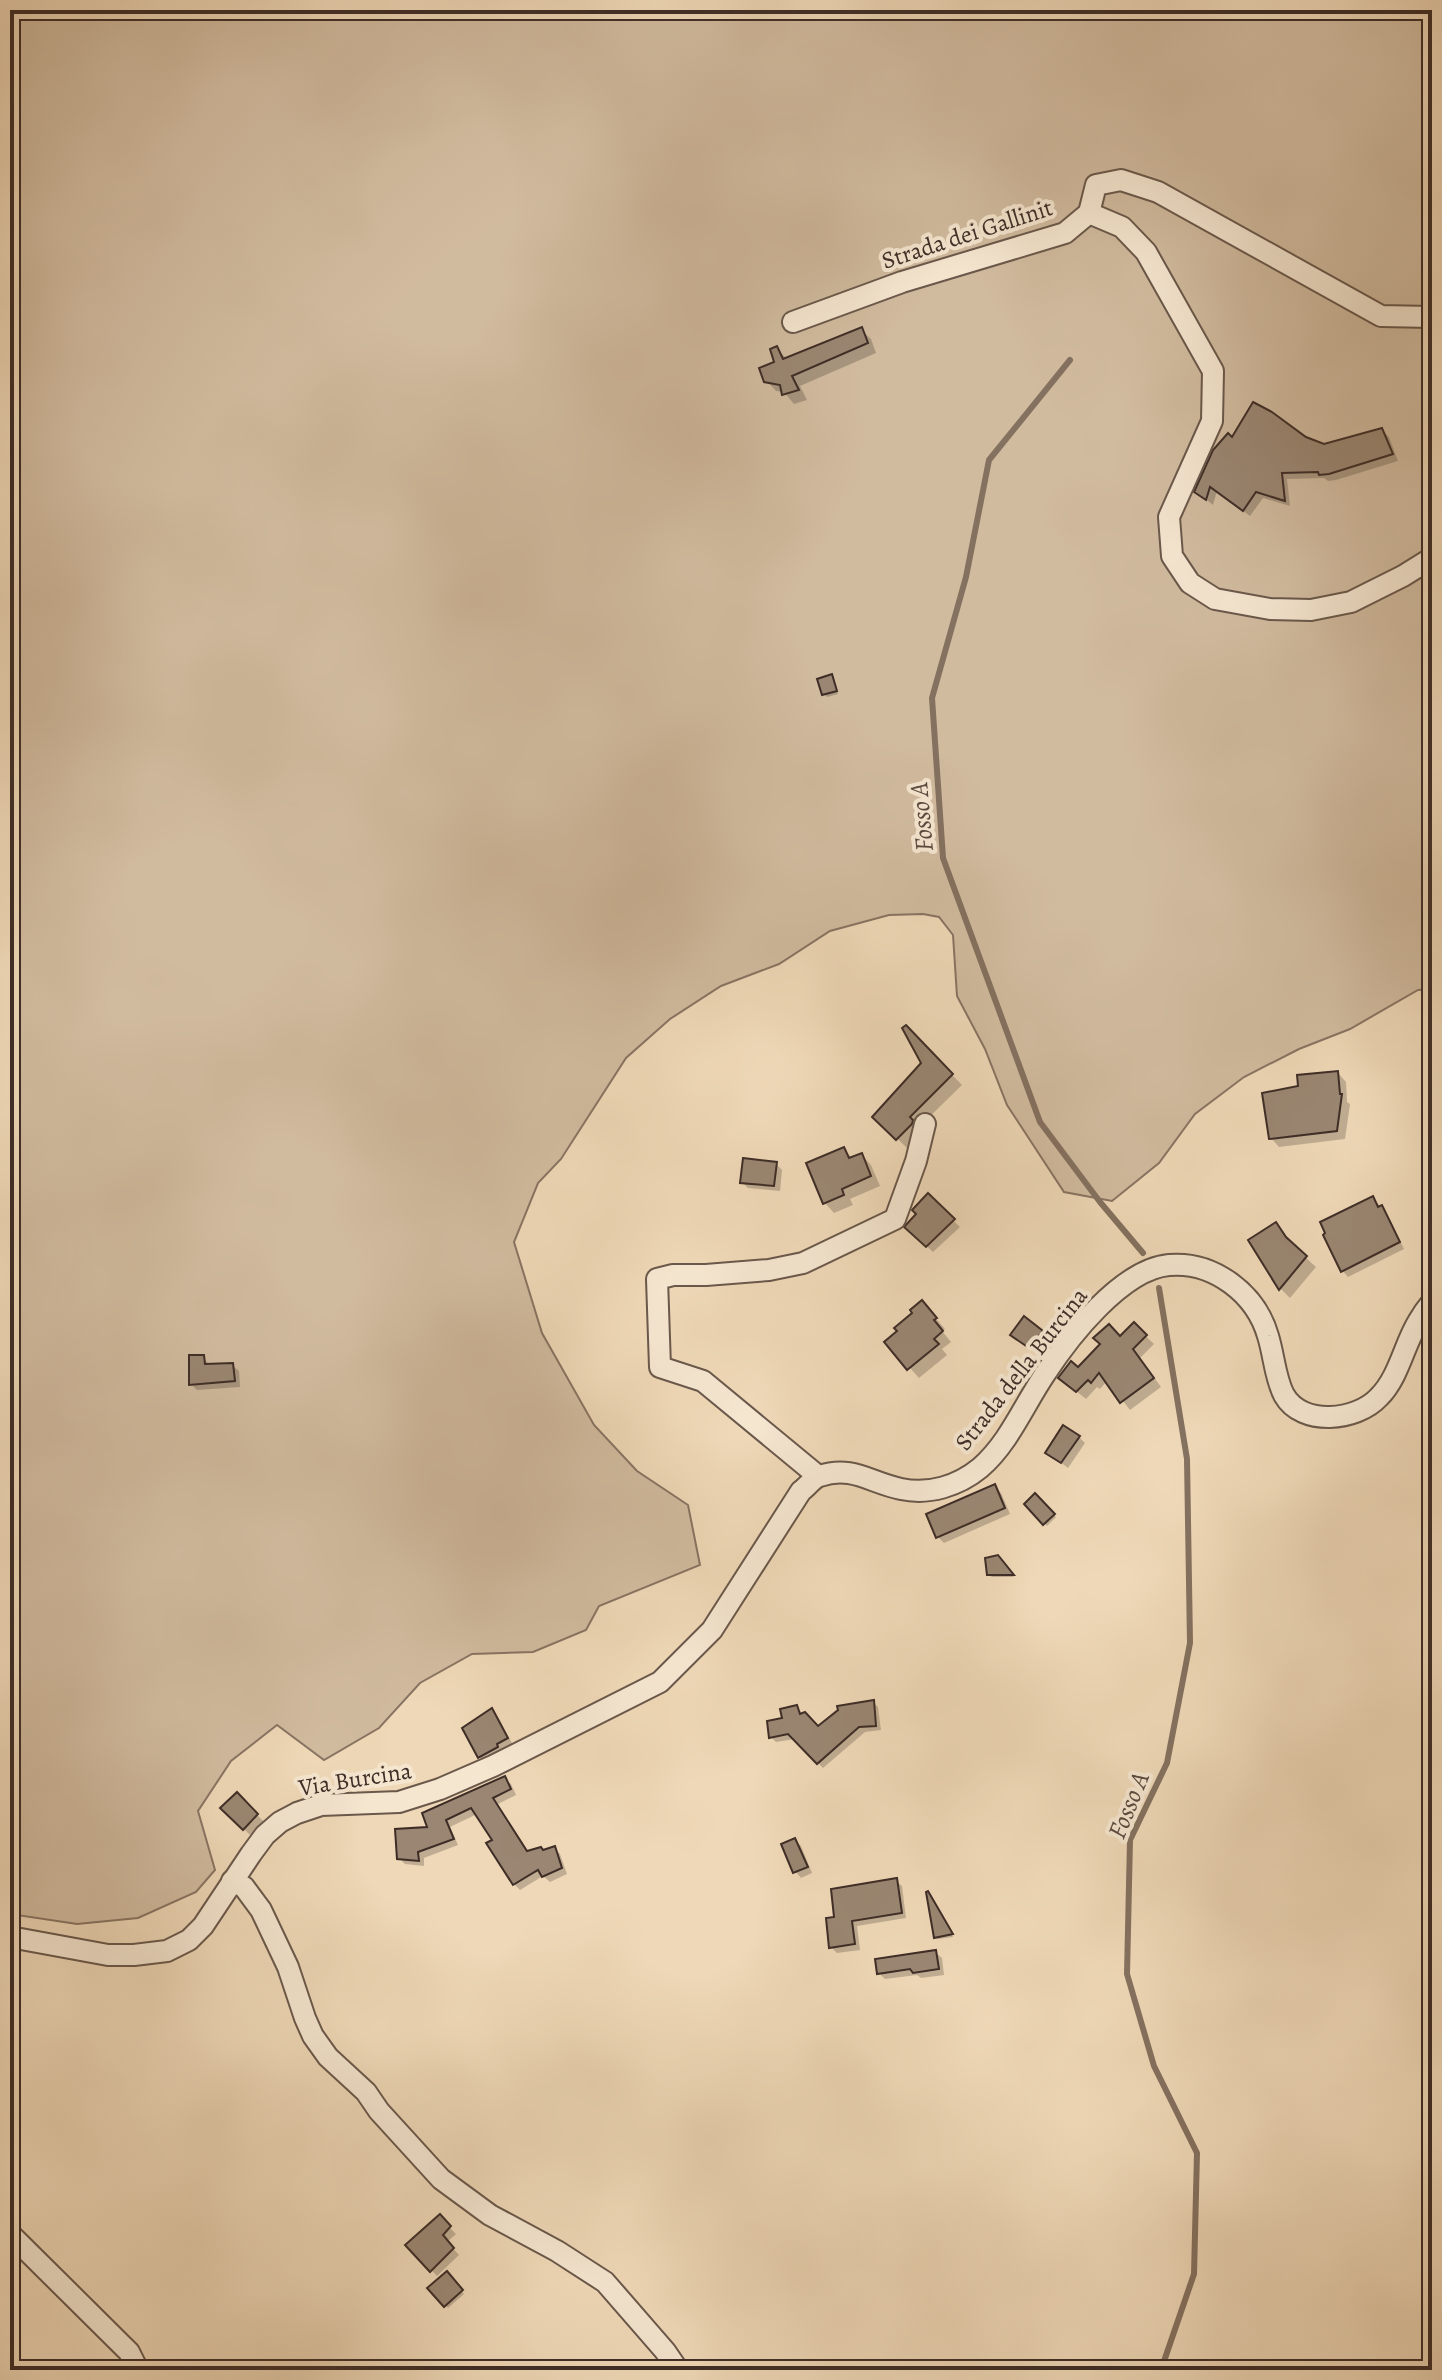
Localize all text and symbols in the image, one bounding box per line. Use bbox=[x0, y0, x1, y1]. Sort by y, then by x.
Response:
street label: Strada dei Gallinit bbox=[877, 191, 1057, 277]
water label: Fosso A bbox=[901, 780, 942, 853]
street label: Strada della Burcina bbox=[947, 1280, 1095, 1457]
street label: Via Burcina bbox=[295, 1754, 415, 1804]
water label: Fosso A bbox=[1099, 1766, 1158, 1844]

